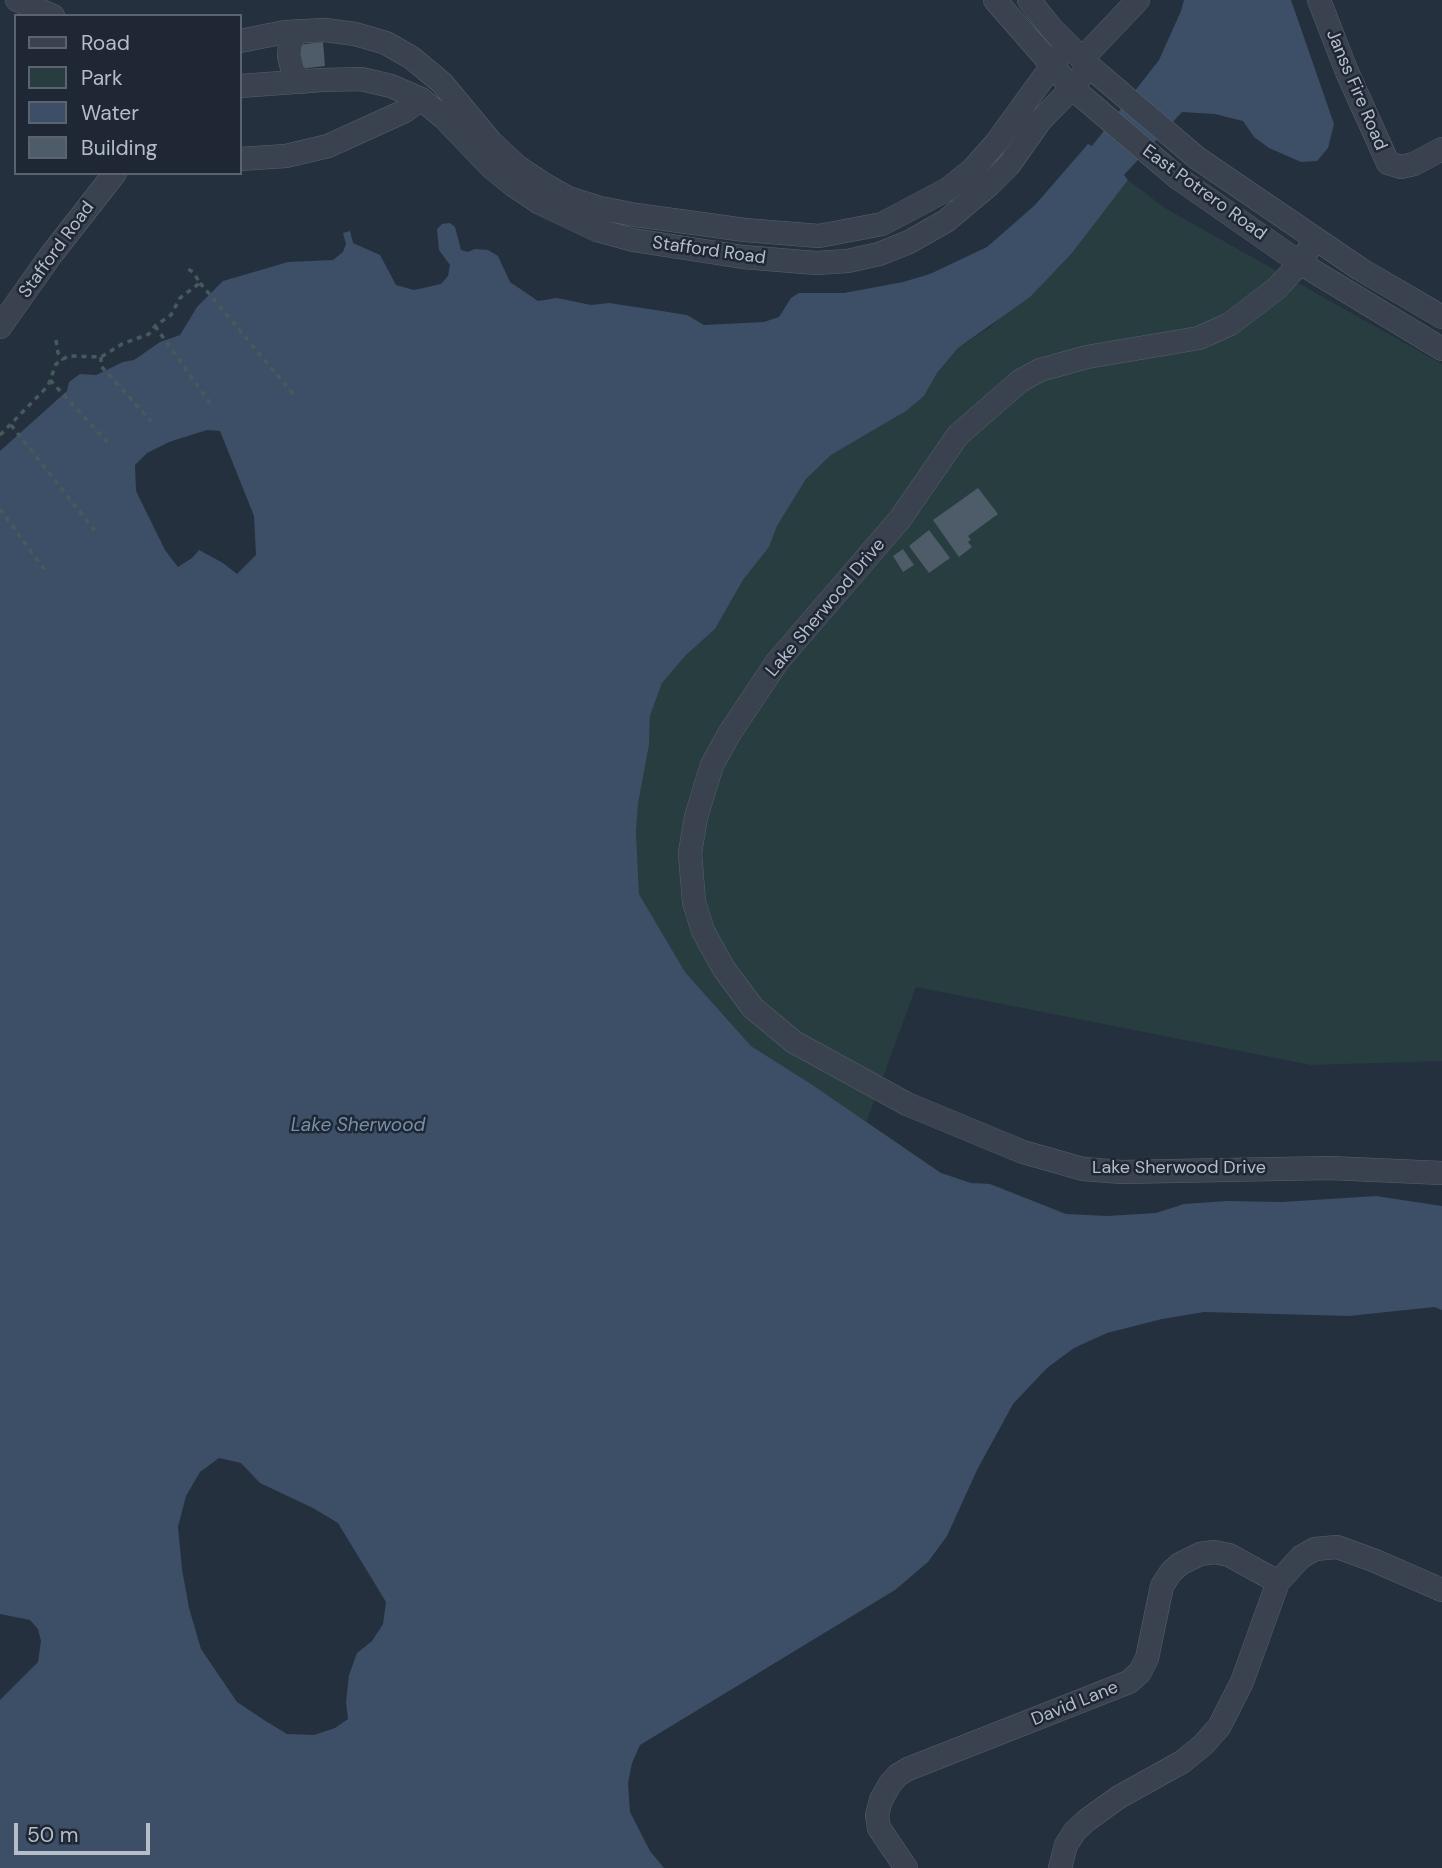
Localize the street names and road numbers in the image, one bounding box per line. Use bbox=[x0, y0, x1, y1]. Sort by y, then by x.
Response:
street label: Janss Fire Road bbox=[1321, 26, 1391, 154]
street label: East Potrero Road bbox=[1138, 141, 1270, 245]
street label: Stafford Road bbox=[15, 197, 99, 303]
street label: Stafford Road bbox=[651, 232, 767, 270]
street label: Lake Sherwood Drive bbox=[762, 534, 890, 682]
street label: Lake Sherwood Drive bbox=[1092, 1157, 1266, 1179]
street label: David Lane bbox=[1029, 1677, 1121, 1731]

